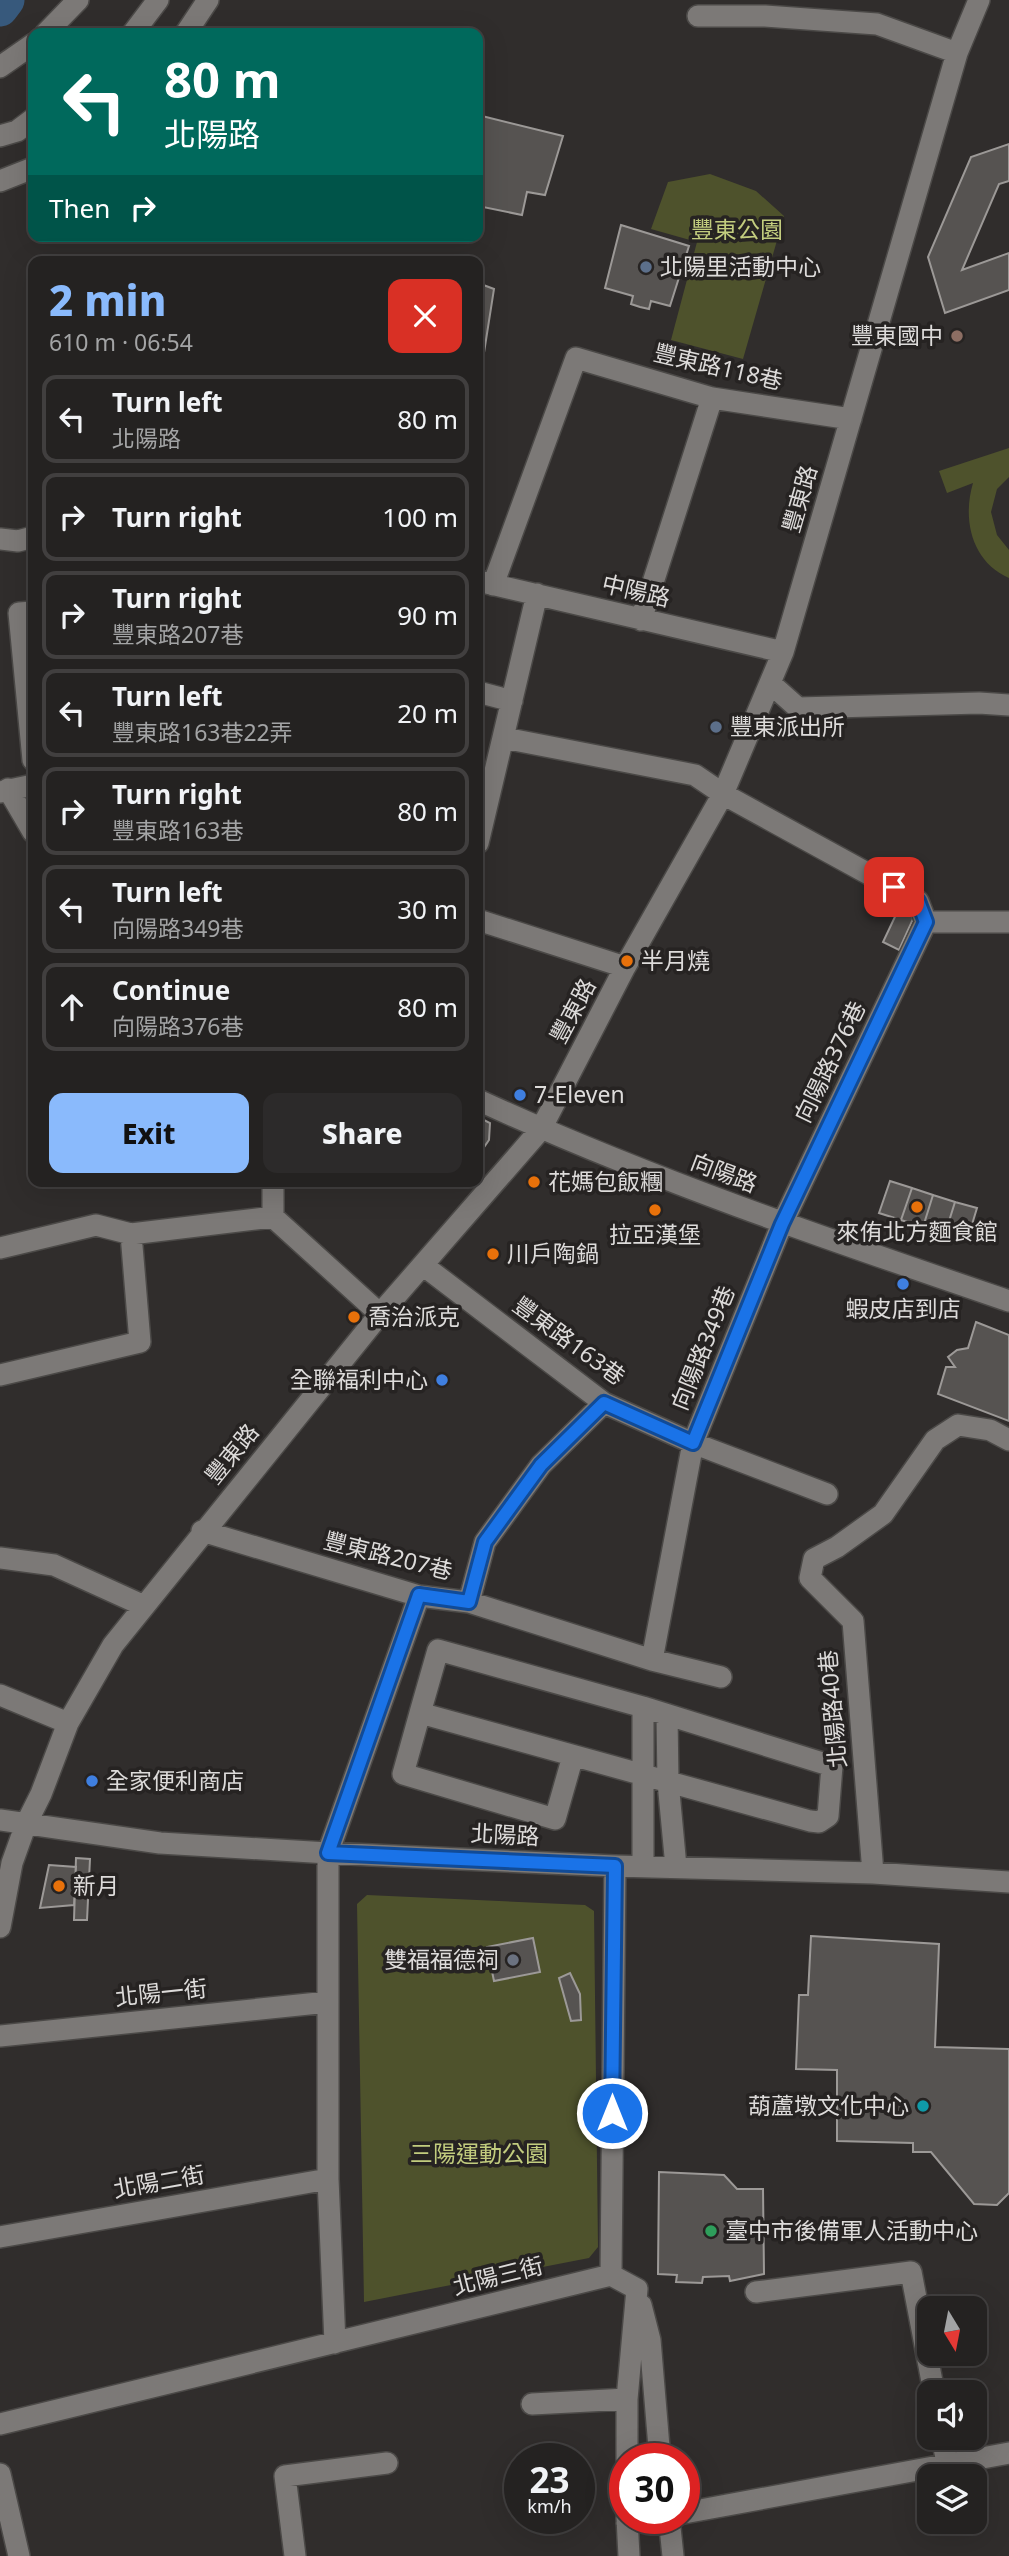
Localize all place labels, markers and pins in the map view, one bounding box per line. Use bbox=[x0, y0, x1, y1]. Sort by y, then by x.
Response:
place label: 北陽里活動中心 bbox=[660, 250, 821, 282]
marker: 北陽里活動中心 bbox=[638, 259, 654, 275]
place label: 豐東國中 bbox=[851, 319, 943, 351]
marker: 豐東國中 bbox=[949, 328, 965, 344]
place label: 豐東派出所 bbox=[730, 710, 845, 742]
marker: 豐東派出所 bbox=[708, 719, 724, 735]
pin bbox=[864, 857, 924, 917]
place label: 半月燒 bbox=[641, 944, 710, 976]
marker: 半月燒 bbox=[619, 953, 635, 969]
place label: 7-Eleven bbox=[534, 1078, 625, 1110]
marker: 7-Eleven bbox=[512, 1087, 528, 1103]
place label: 花媽包飯糰 bbox=[548, 1165, 663, 1197]
marker: 花媽包飯糰 bbox=[526, 1174, 542, 1190]
marker: 來侑北方麵食館 bbox=[909, 1199, 925, 1215]
marker: 拉亞漢堡 bbox=[647, 1202, 663, 1218]
place label: 來侑北方麵食館 bbox=[837, 1215, 998, 1247]
place label: 拉亞漢堡 bbox=[609, 1218, 701, 1250]
place label: 川戶陶鍋 bbox=[507, 1237, 599, 1269]
marker: 川戶陶鍋 bbox=[485, 1246, 501, 1262]
marker: 蝦皮店到店 bbox=[895, 1276, 911, 1292]
place label: 蝦皮店到店 bbox=[846, 1292, 961, 1324]
place label: 喬治派克 bbox=[368, 1300, 460, 1332]
marker: 喬治派克 bbox=[346, 1309, 362, 1325]
place label: 全聯福利中心 bbox=[290, 1363, 428, 1395]
marker: 全聯福利中心 bbox=[434, 1372, 450, 1388]
place label: 全家便利商店 bbox=[106, 1764, 244, 1796]
marker: 全家便利商店 bbox=[84, 1773, 100, 1789]
place label: 新月 bbox=[73, 1869, 119, 1901]
marker: 新月 bbox=[51, 1878, 67, 1894]
place label: 雙福福德祠 bbox=[384, 1943, 499, 1975]
marker: 雙福福德祠 bbox=[505, 1952, 521, 1968]
place label: 葫蘆墩文化中心 bbox=[748, 2089, 909, 2121]
marker: 葫蘆墩文化中心 bbox=[915, 2098, 931, 2114]
place label: 臺中市後備軍人活動中心 bbox=[725, 2214, 978, 2246]
marker: 臺中市後備軍人活動中心 bbox=[703, 2223, 719, 2239]

